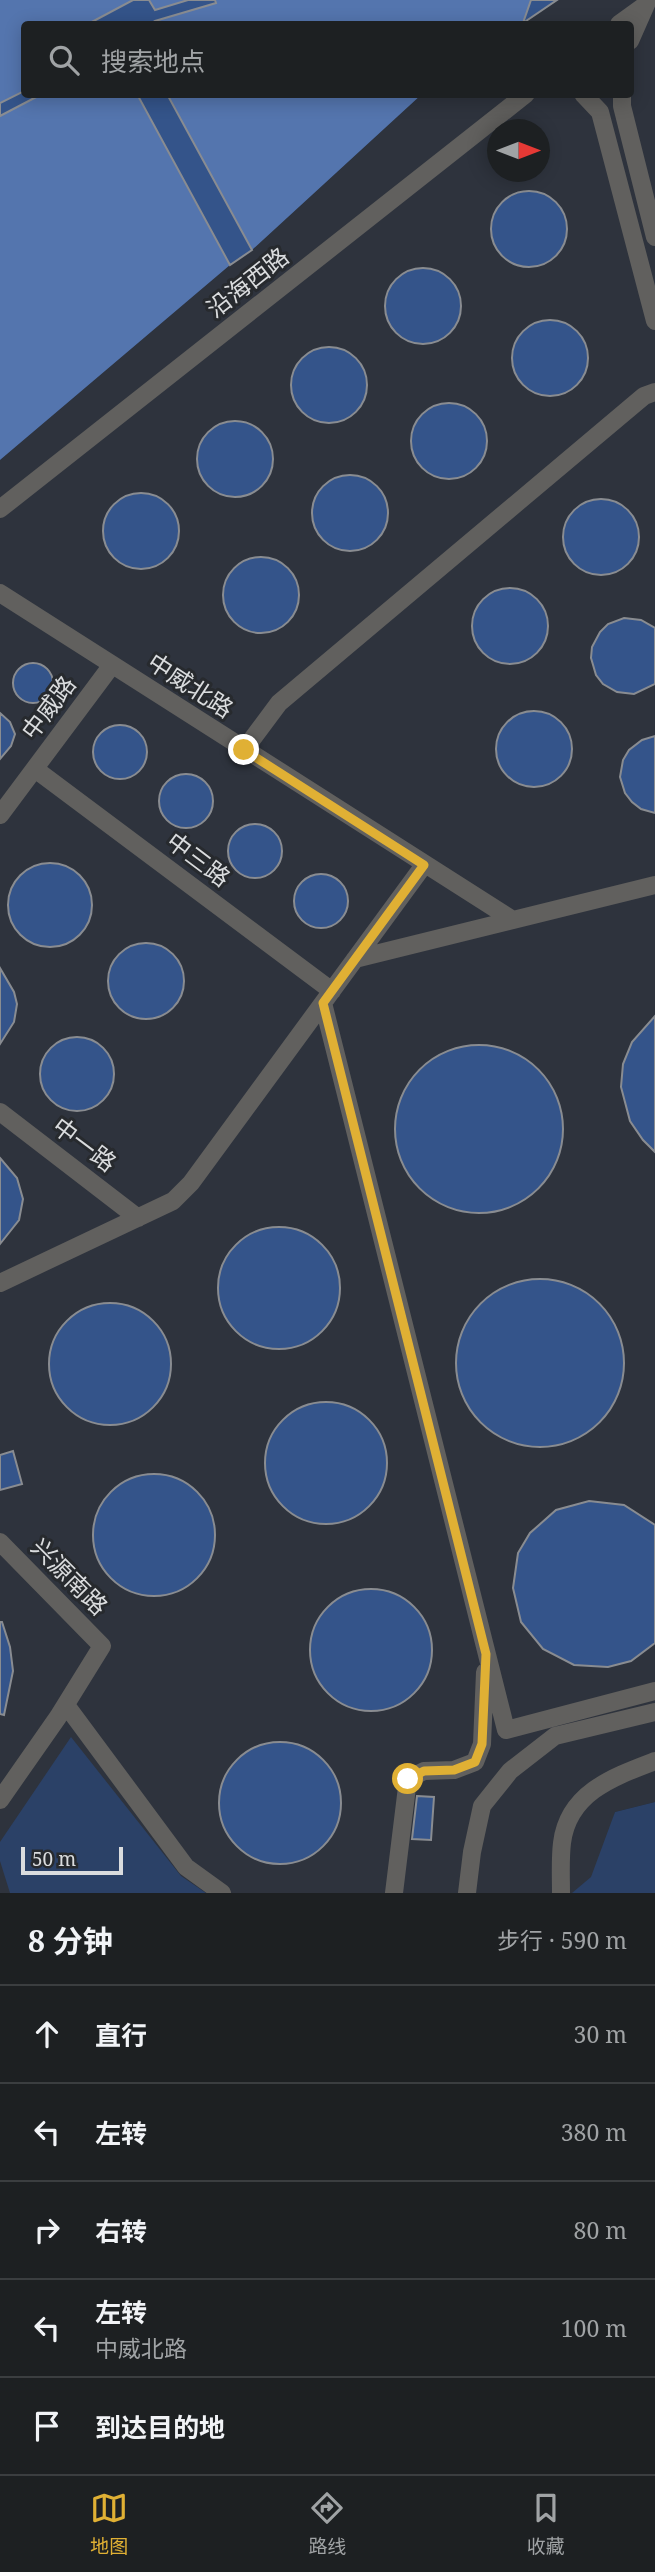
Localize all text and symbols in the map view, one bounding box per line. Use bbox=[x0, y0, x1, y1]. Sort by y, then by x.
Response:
search box bbox=[21, 21, 634, 98]
icon: search bbox=[45, 41, 83, 79]
text: 搜索地点 bbox=[101, 43, 205, 79]
north arrow bbox=[487, 119, 550, 182]
street label: 沿海西路 bbox=[199, 239, 295, 324]
street label: 中威北路 bbox=[142, 645, 240, 725]
street label: 中威路 bbox=[13, 668, 83, 746]
route end bbox=[228, 734, 259, 765]
street label: 中三路 bbox=[160, 824, 238, 894]
street label: 中一路 bbox=[46, 1109, 124, 1179]
street label: 兴源南路 bbox=[24, 1530, 116, 1622]
route start bbox=[392, 1763, 423, 1794]
scale bar bbox=[21, 1844, 122, 1876]
text: 50 m bbox=[32, 1846, 76, 1872]
text: 8 分钟 bbox=[28, 1920, 113, 1961]
text: 步行 · 590 m bbox=[497, 1924, 627, 1956]
icon: ahead bbox=[28, 2015, 66, 2053]
text: 直行 bbox=[95, 2017, 147, 2053]
text: 30 m bbox=[574, 2018, 627, 2050]
icon: left bbox=[28, 2113, 66, 2151]
text: 左转 bbox=[95, 2115, 147, 2151]
text: 380 m bbox=[561, 2116, 627, 2148]
icon: right bbox=[28, 2211, 66, 2249]
text: 右转 bbox=[95, 2213, 147, 2249]
text: 80 m bbox=[574, 2214, 627, 2246]
text: 左转 bbox=[95, 2294, 147, 2330]
icon: left bbox=[28, 2309, 66, 2347]
text: 100 m bbox=[561, 2312, 627, 2344]
text: 中威北路 bbox=[95, 2332, 187, 2364]
icon: arrive bbox=[28, 2407, 66, 2445]
text: 到达目的地 bbox=[95, 2409, 225, 2445]
tab: 地图 bbox=[90, 2489, 128, 2559]
tab: 路线 bbox=[308, 2489, 347, 2559]
tab: 收藏 bbox=[527, 2489, 565, 2559]

